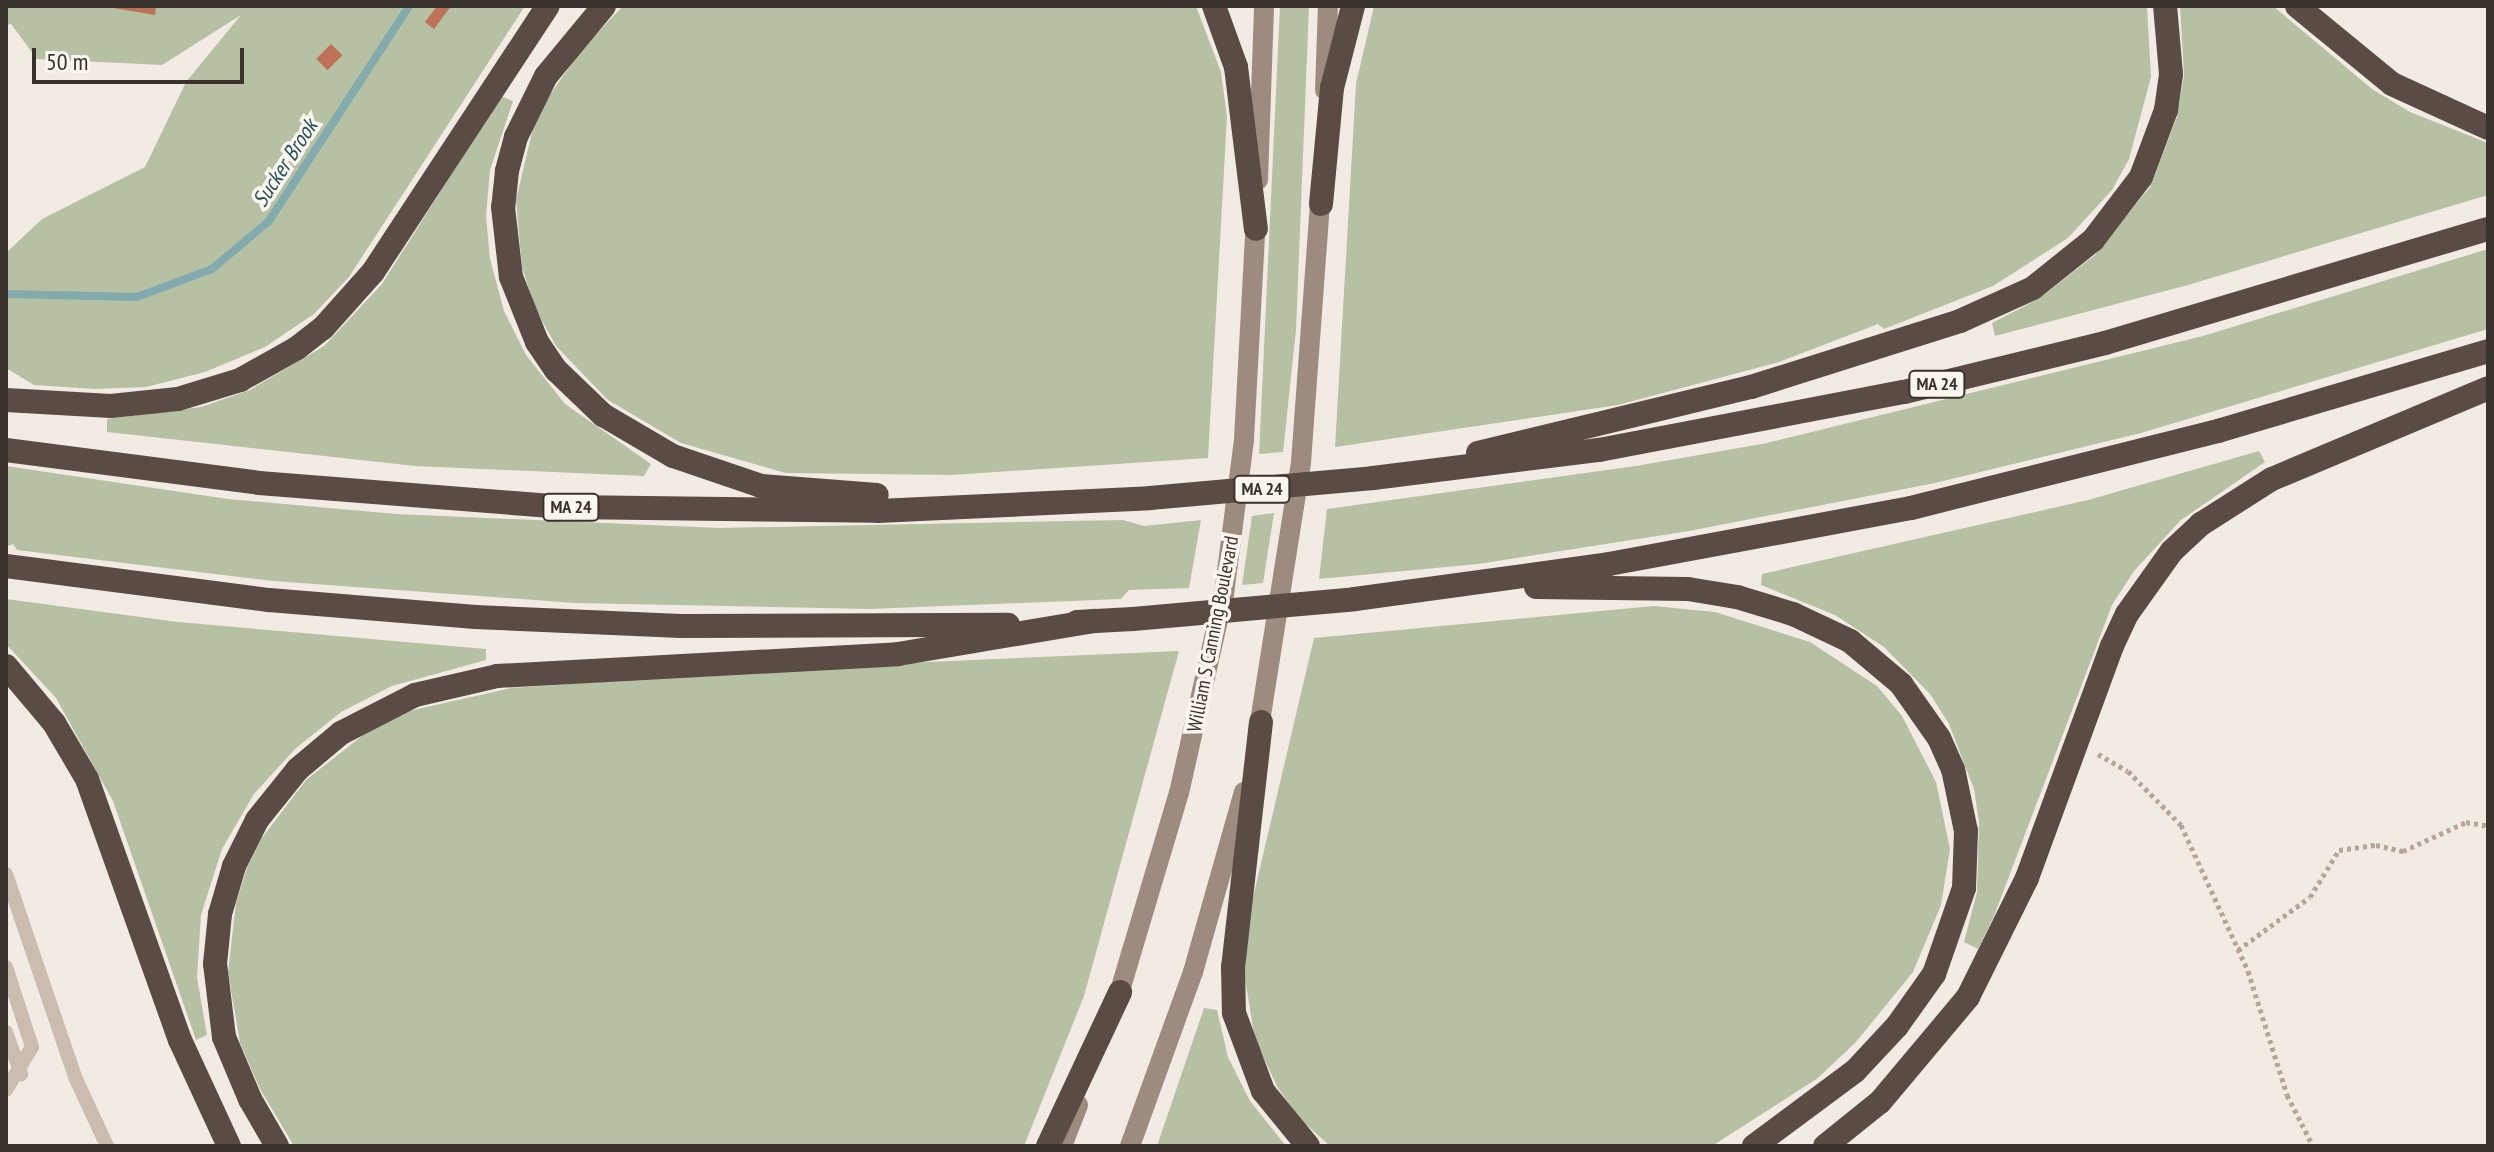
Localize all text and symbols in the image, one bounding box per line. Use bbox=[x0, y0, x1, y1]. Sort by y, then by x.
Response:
scale bar bbox=[36, 32, 248, 82]
text: 50 m bbox=[46, 46, 88, 77]
water label: Sucker Brook bbox=[247, 114, 323, 212]
road number: MA 24 bbox=[1907, 370, 1967, 398]
road number: MA 24 bbox=[1232, 475, 1292, 503]
road number: MA 24 bbox=[541, 493, 601, 521]
street label: William S Canning Boulevard bbox=[1182, 534, 1244, 734]

